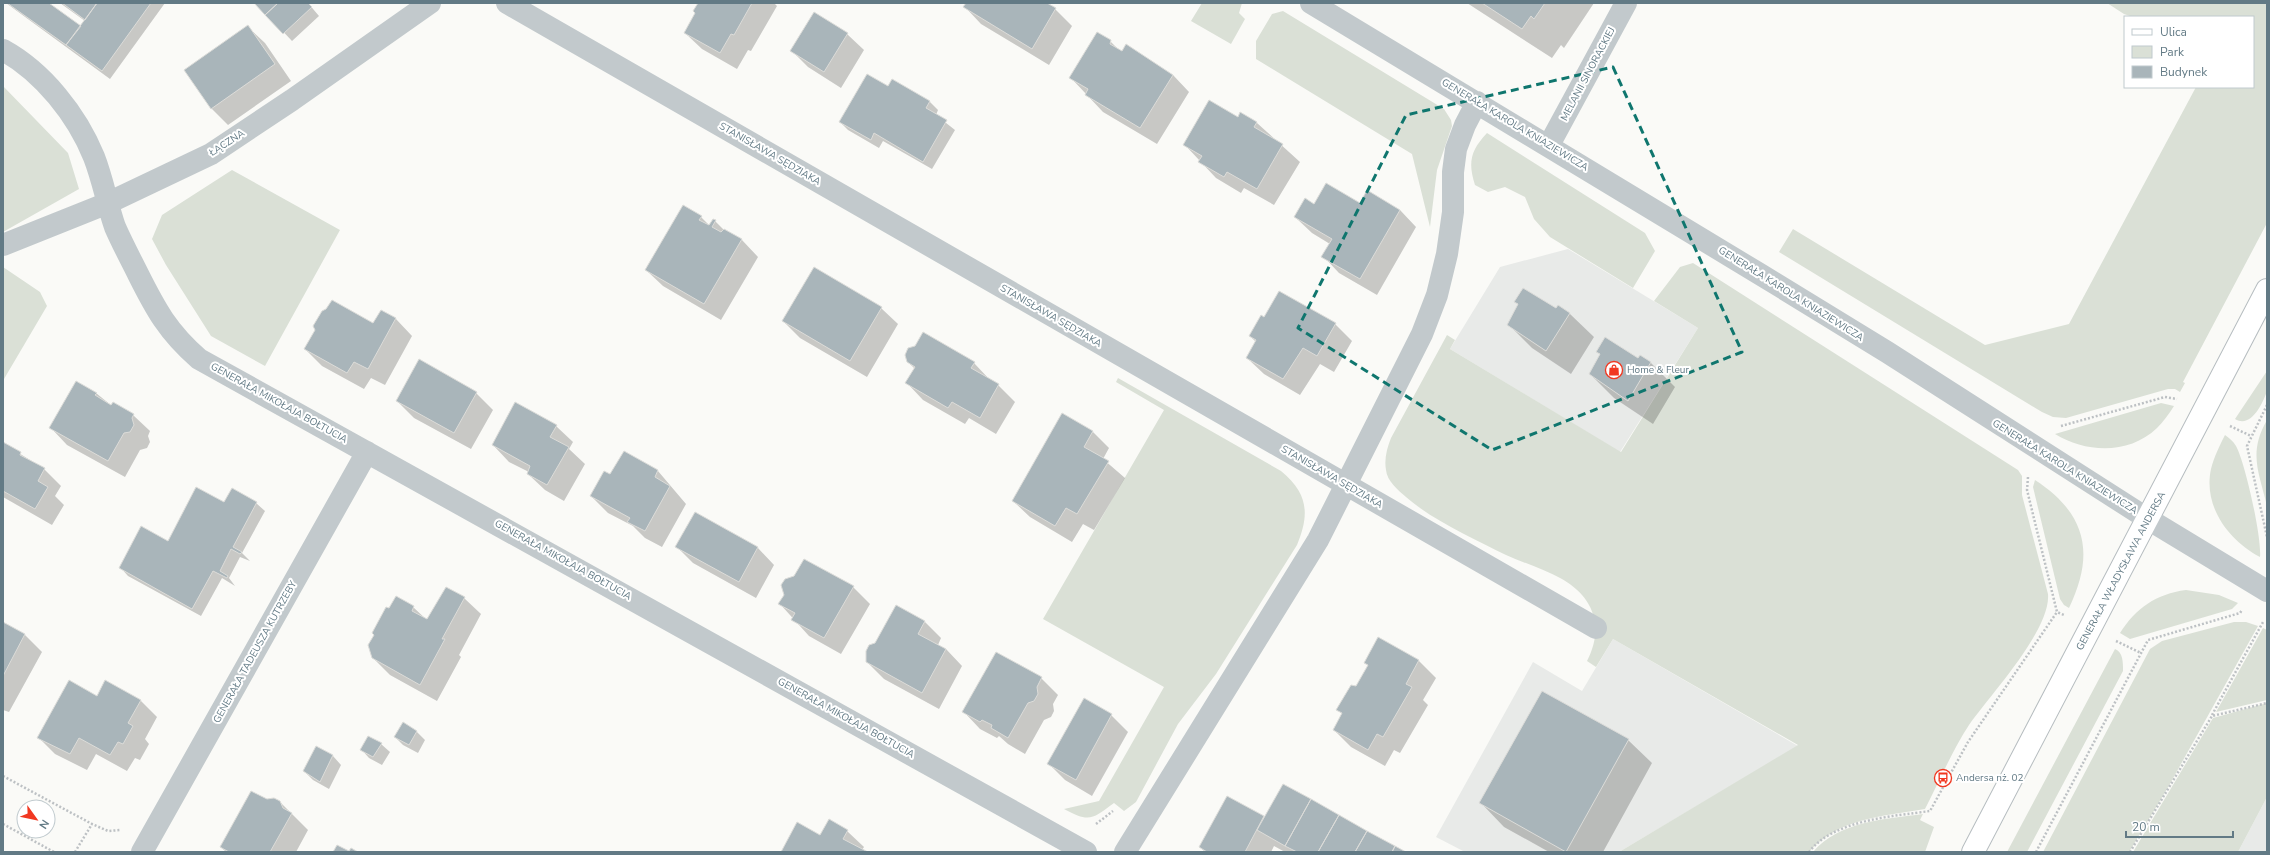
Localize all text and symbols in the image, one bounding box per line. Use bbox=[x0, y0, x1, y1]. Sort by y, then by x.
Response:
legend bbox=[2124, 16, 2254, 88]
text: Ulica bbox=[2160, 24, 2187, 40]
street label: MELANII SINORACKIEJ bbox=[1557, 25, 1619, 123]
text: Park bbox=[2160, 44, 2185, 60]
text: Budynek bbox=[2160, 64, 2208, 80]
street label: GENERAŁA KAROLA KNIAZIEWICZA bbox=[1439, 76, 1592, 175]
street label: STANISŁAWA SĘDZIAKA bbox=[717, 119, 824, 189]
street label: ŁĄCZNA bbox=[206, 126, 248, 160]
street label: GENERAŁA KAROLA KNIAZIEWICZA bbox=[1716, 243, 1867, 345]
street label: STANISŁAWA SĘDZIAKA bbox=[998, 281, 1105, 351]
street label: GENERAŁA MIKOŁAJA BOŁTUCIA bbox=[208, 359, 350, 447]
shop icon: Home & Fleur bbox=[1604, 360, 1624, 380]
place label: Home & Fleur bbox=[1627, 363, 1689, 377]
street label: GENERAŁA KAROLA KNIAZIEWICZA bbox=[1990, 416, 2141, 518]
street label: STANISŁAWA SĘDZIAKA bbox=[1279, 442, 1386, 512]
street label: GENERAŁA WŁADYSŁAWA ANDERSA bbox=[2073, 489, 2169, 653]
street label: GENERAŁA MIKOŁAJA BOŁTUCIA bbox=[492, 516, 634, 604]
street label: GENERAŁA TADEUSZA KUTRZEBY bbox=[210, 578, 301, 726]
street label: GENERAŁA MIKOŁAJA BOŁTUCIA bbox=[775, 674, 917, 762]
bus stop icon: Andersa nż. 02 bbox=[1933, 768, 1953, 788]
place label: Andersa nż. 02 bbox=[1956, 771, 2024, 785]
north arrow bbox=[16, 799, 56, 839]
scale bar bbox=[2126, 813, 2233, 839]
text: N bbox=[35, 817, 52, 832]
text: 20 m bbox=[2132, 819, 2160, 835]

